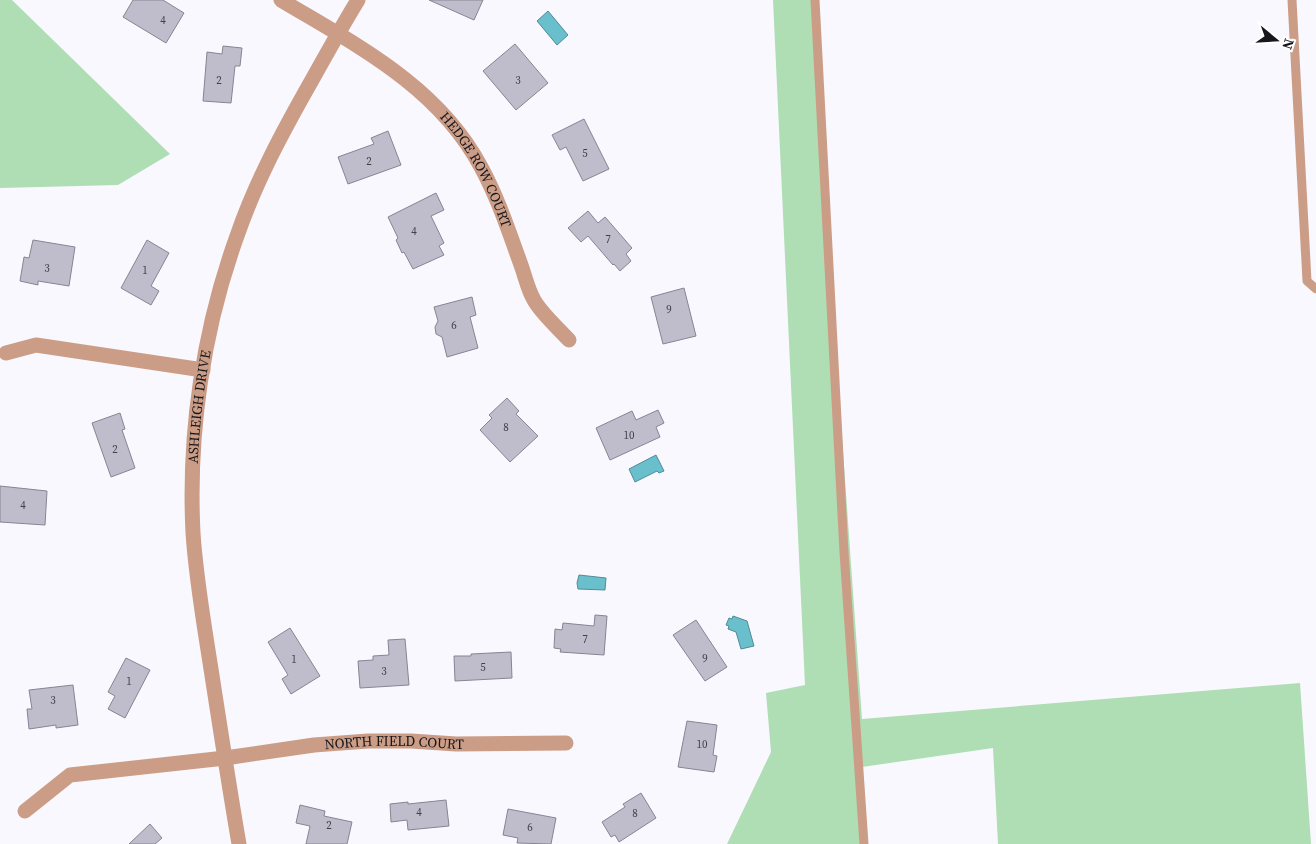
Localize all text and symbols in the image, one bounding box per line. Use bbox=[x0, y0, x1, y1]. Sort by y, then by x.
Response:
house number: 4 bbox=[160, 13, 166, 28]
north arrow bbox=[1251, 15, 1301, 65]
text: N bbox=[1277, 36, 1299, 52]
house number: 2 bbox=[216, 73, 222, 88]
house number: 3 bbox=[515, 73, 521, 88]
street label: HEDGE ROW COURT bbox=[435, 107, 517, 231]
house number: 5 bbox=[582, 146, 588, 161]
house number: 2 bbox=[366, 154, 372, 169]
house number: 4 bbox=[411, 224, 417, 239]
house number: 7 bbox=[605, 232, 611, 247]
house number: 3 bbox=[44, 261, 50, 276]
house number: 1 bbox=[142, 263, 148, 278]
house number: 9 bbox=[666, 302, 672, 317]
house number: 6 bbox=[451, 318, 457, 333]
street label: ASHLEIGH DRIVE bbox=[183, 348, 216, 464]
house number: 8 bbox=[503, 420, 509, 435]
house number: 10 bbox=[624, 428, 635, 443]
house number: 2 bbox=[112, 442, 118, 457]
house number: 4 bbox=[20, 498, 26, 513]
house number: 7 bbox=[582, 632, 588, 647]
house number: 9 bbox=[702, 651, 708, 666]
house number: 1 bbox=[291, 652, 297, 667]
house number: 5 bbox=[480, 660, 486, 675]
house number: 3 bbox=[381, 664, 387, 679]
house number: 1 bbox=[126, 674, 132, 689]
house number: 3 bbox=[50, 693, 56, 708]
street label: NORTH FIELD COURT bbox=[324, 731, 465, 754]
house number: 10 bbox=[697, 737, 708, 752]
house number: 4 bbox=[416, 805, 422, 820]
house number: 8 bbox=[632, 806, 638, 821]
house number: 2 bbox=[326, 818, 332, 833]
house number: 6 bbox=[527, 820, 533, 835]

